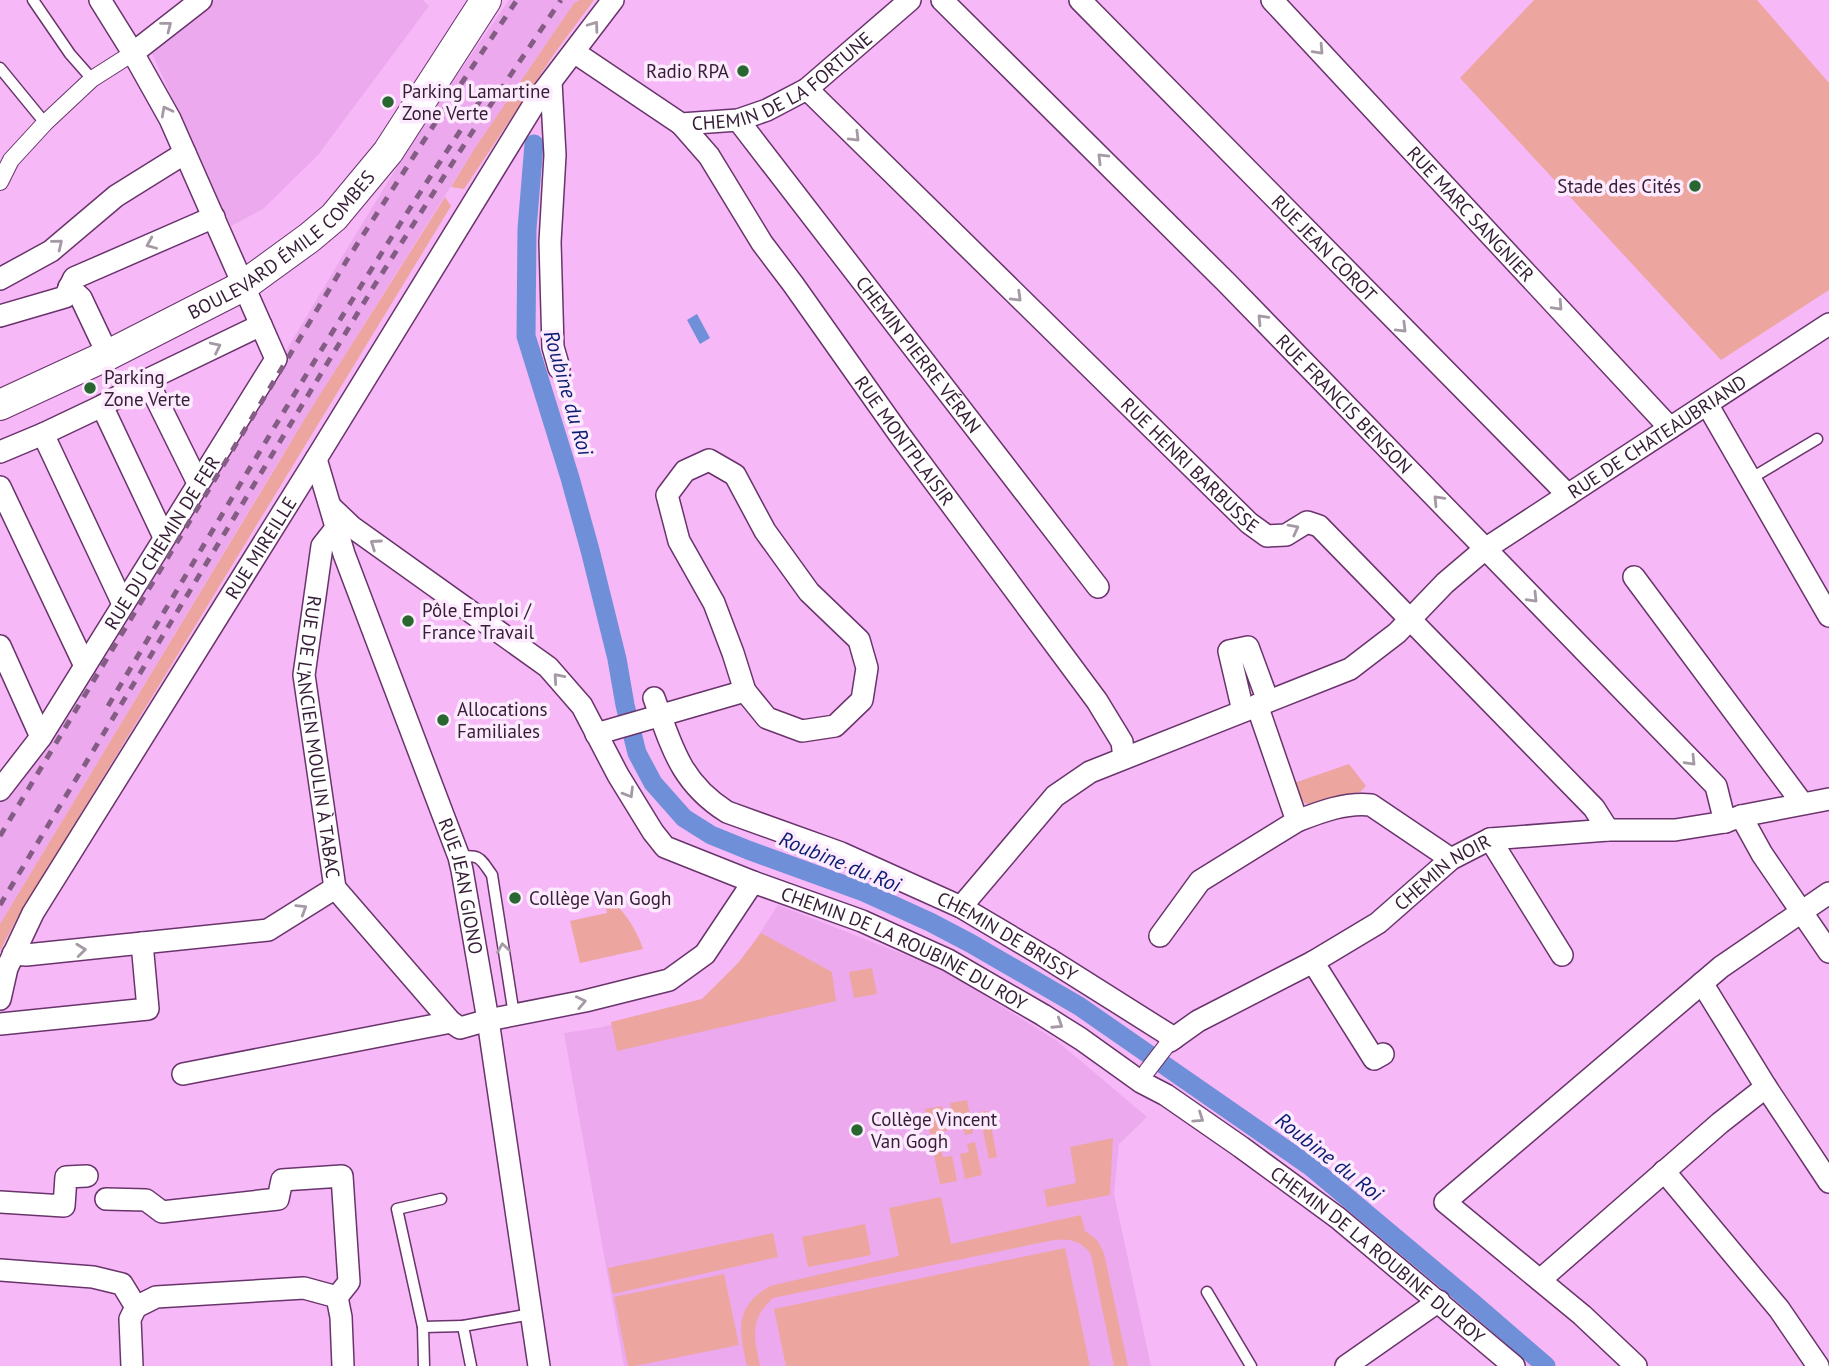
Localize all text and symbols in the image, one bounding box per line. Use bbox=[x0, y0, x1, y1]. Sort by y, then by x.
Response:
one-way arrow bbox=[585, 21, 598, 34]
one-way arrow bbox=[159, 22, 172, 35]
street label: CHEMIN DE LA FORTUNE bbox=[691, 26, 877, 135]
one-way arrow bbox=[1310, 42, 1323, 55]
place label: Radio RPA bbox=[646, 59, 729, 83]
marker: Radio RPA bbox=[735, 63, 751, 79]
place label: Parking Lamartine Zone Verte bbox=[402, 79, 550, 125]
marker: Parking Lamartine Zone Verte bbox=[380, 94, 396, 110]
one-way arrow bbox=[161, 106, 174, 119]
one-way arrow bbox=[847, 129, 860, 142]
street label: RUE MARC SANGNIER bbox=[1402, 141, 1540, 287]
one-way arrow bbox=[1097, 154, 1110, 167]
street label: BOULEVARD ÉMILE COMBES bbox=[184, 165, 380, 324]
place label: Stade des Cités bbox=[1557, 174, 1681, 198]
marker: Stade des Cités bbox=[1687, 178, 1703, 194]
street label: RUE JEAN COROT bbox=[1267, 189, 1382, 306]
one-way arrow bbox=[146, 236, 159, 250]
one-way arrow bbox=[50, 240, 63, 252]
street label: CHEMIN PIERRE VÉRAN bbox=[851, 271, 987, 438]
one-way arrow bbox=[1009, 288, 1022, 301]
one-way arrow bbox=[1549, 298, 1562, 311]
one-way arrow bbox=[1258, 315, 1271, 328]
one-way arrow bbox=[1394, 319, 1407, 332]
water label: Roubine du Roi bbox=[538, 327, 599, 459]
street label: RUE FRANCIS BENSON bbox=[1271, 329, 1417, 478]
one-way arrow bbox=[209, 342, 221, 356]
place label: Parking Zone Verte bbox=[104, 365, 190, 411]
street label: RUE DE CHATEAUBRIAND bbox=[1563, 369, 1751, 504]
street label: RUE MONTPLAISIR bbox=[850, 371, 960, 510]
marker: Parking Zone Verte bbox=[82, 380, 98, 396]
street label: RUE HENRI BARBUSSE bbox=[1116, 392, 1264, 538]
street label: RUE DU CHEMIN DE FER bbox=[99, 451, 225, 634]
street label: RUE MIREILLE bbox=[220, 492, 302, 604]
one-way arrow bbox=[1433, 495, 1446, 508]
one-way arrow bbox=[1287, 524, 1299, 538]
one-way arrow bbox=[370, 539, 383, 552]
one-way arrow bbox=[1524, 590, 1537, 603]
street label: RUE DE L'ANCIEN MOULIN À TABAC bbox=[292, 594, 345, 880]
place label: Pôle Emploi / France Travail bbox=[422, 598, 534, 644]
marker: Pôle Emploi / France Travail bbox=[400, 613, 416, 629]
one-way arrow bbox=[554, 673, 566, 686]
place label: Allocations Familiales bbox=[457, 697, 548, 743]
marker: Allocations Familiales bbox=[435, 712, 451, 728]
one-way arrow bbox=[1683, 753, 1696, 766]
one-way arrow bbox=[621, 786, 634, 799]
street label: RUE JEAN GIONO bbox=[433, 814, 488, 956]
water label: Roubine du Roi bbox=[775, 825, 905, 898]
street label: CHEMIN NOIR bbox=[1389, 829, 1495, 915]
street label: CHEMIN DE LA ROUBINE DU ROY bbox=[778, 881, 1032, 1015]
place label: Collège Van Gogh bbox=[529, 886, 671, 910]
street label: CHEMIN DE BRISSY bbox=[933, 886, 1082, 986]
marker: Collège Van Gogh bbox=[507, 890, 523, 906]
one-way arrow bbox=[294, 904, 307, 917]
one-way arrow bbox=[76, 942, 87, 957]
one-way arrow bbox=[496, 942, 511, 953]
one-way arrow bbox=[575, 995, 587, 1010]
one-way arrow bbox=[1050, 1016, 1063, 1029]
water label: Roubine du Roi bbox=[1270, 1106, 1389, 1207]
place label: Collège Vincent Van Gogh bbox=[870, 1107, 998, 1153]
one-way arrow bbox=[1191, 1110, 1204, 1123]
marker: Collège Vincent Van Gogh bbox=[849, 1122, 865, 1138]
street label: CHEMIN DE LA ROUBINE DU ROY bbox=[1266, 1161, 1490, 1349]

